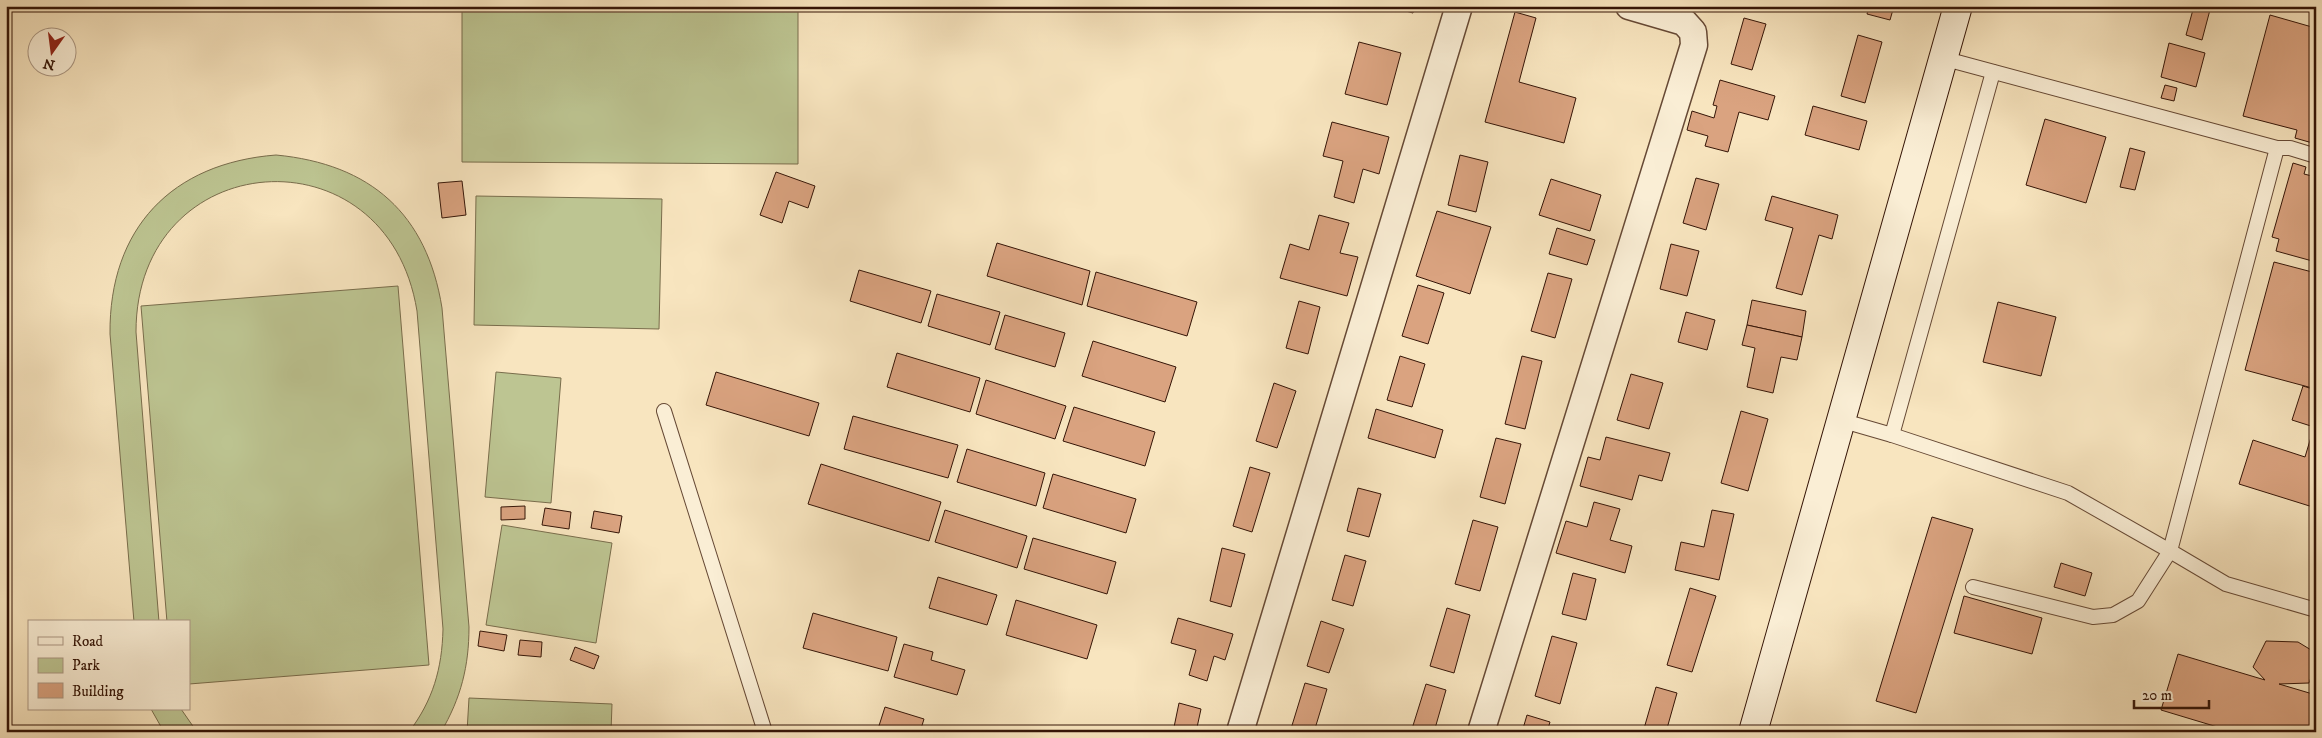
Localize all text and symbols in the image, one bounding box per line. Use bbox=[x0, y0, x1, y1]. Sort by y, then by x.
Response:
north arrow bbox=[28, 28, 78, 78]
text: N bbox=[41, 53, 57, 74]
legend bbox=[28, 620, 190, 710]
text: Road bbox=[72, 632, 104, 651]
text: Park bbox=[72, 656, 101, 675]
scale bar bbox=[2134, 678, 2210, 710]
text: Building bbox=[72, 682, 124, 701]
text: 20 m bbox=[2142, 686, 2172, 705]

